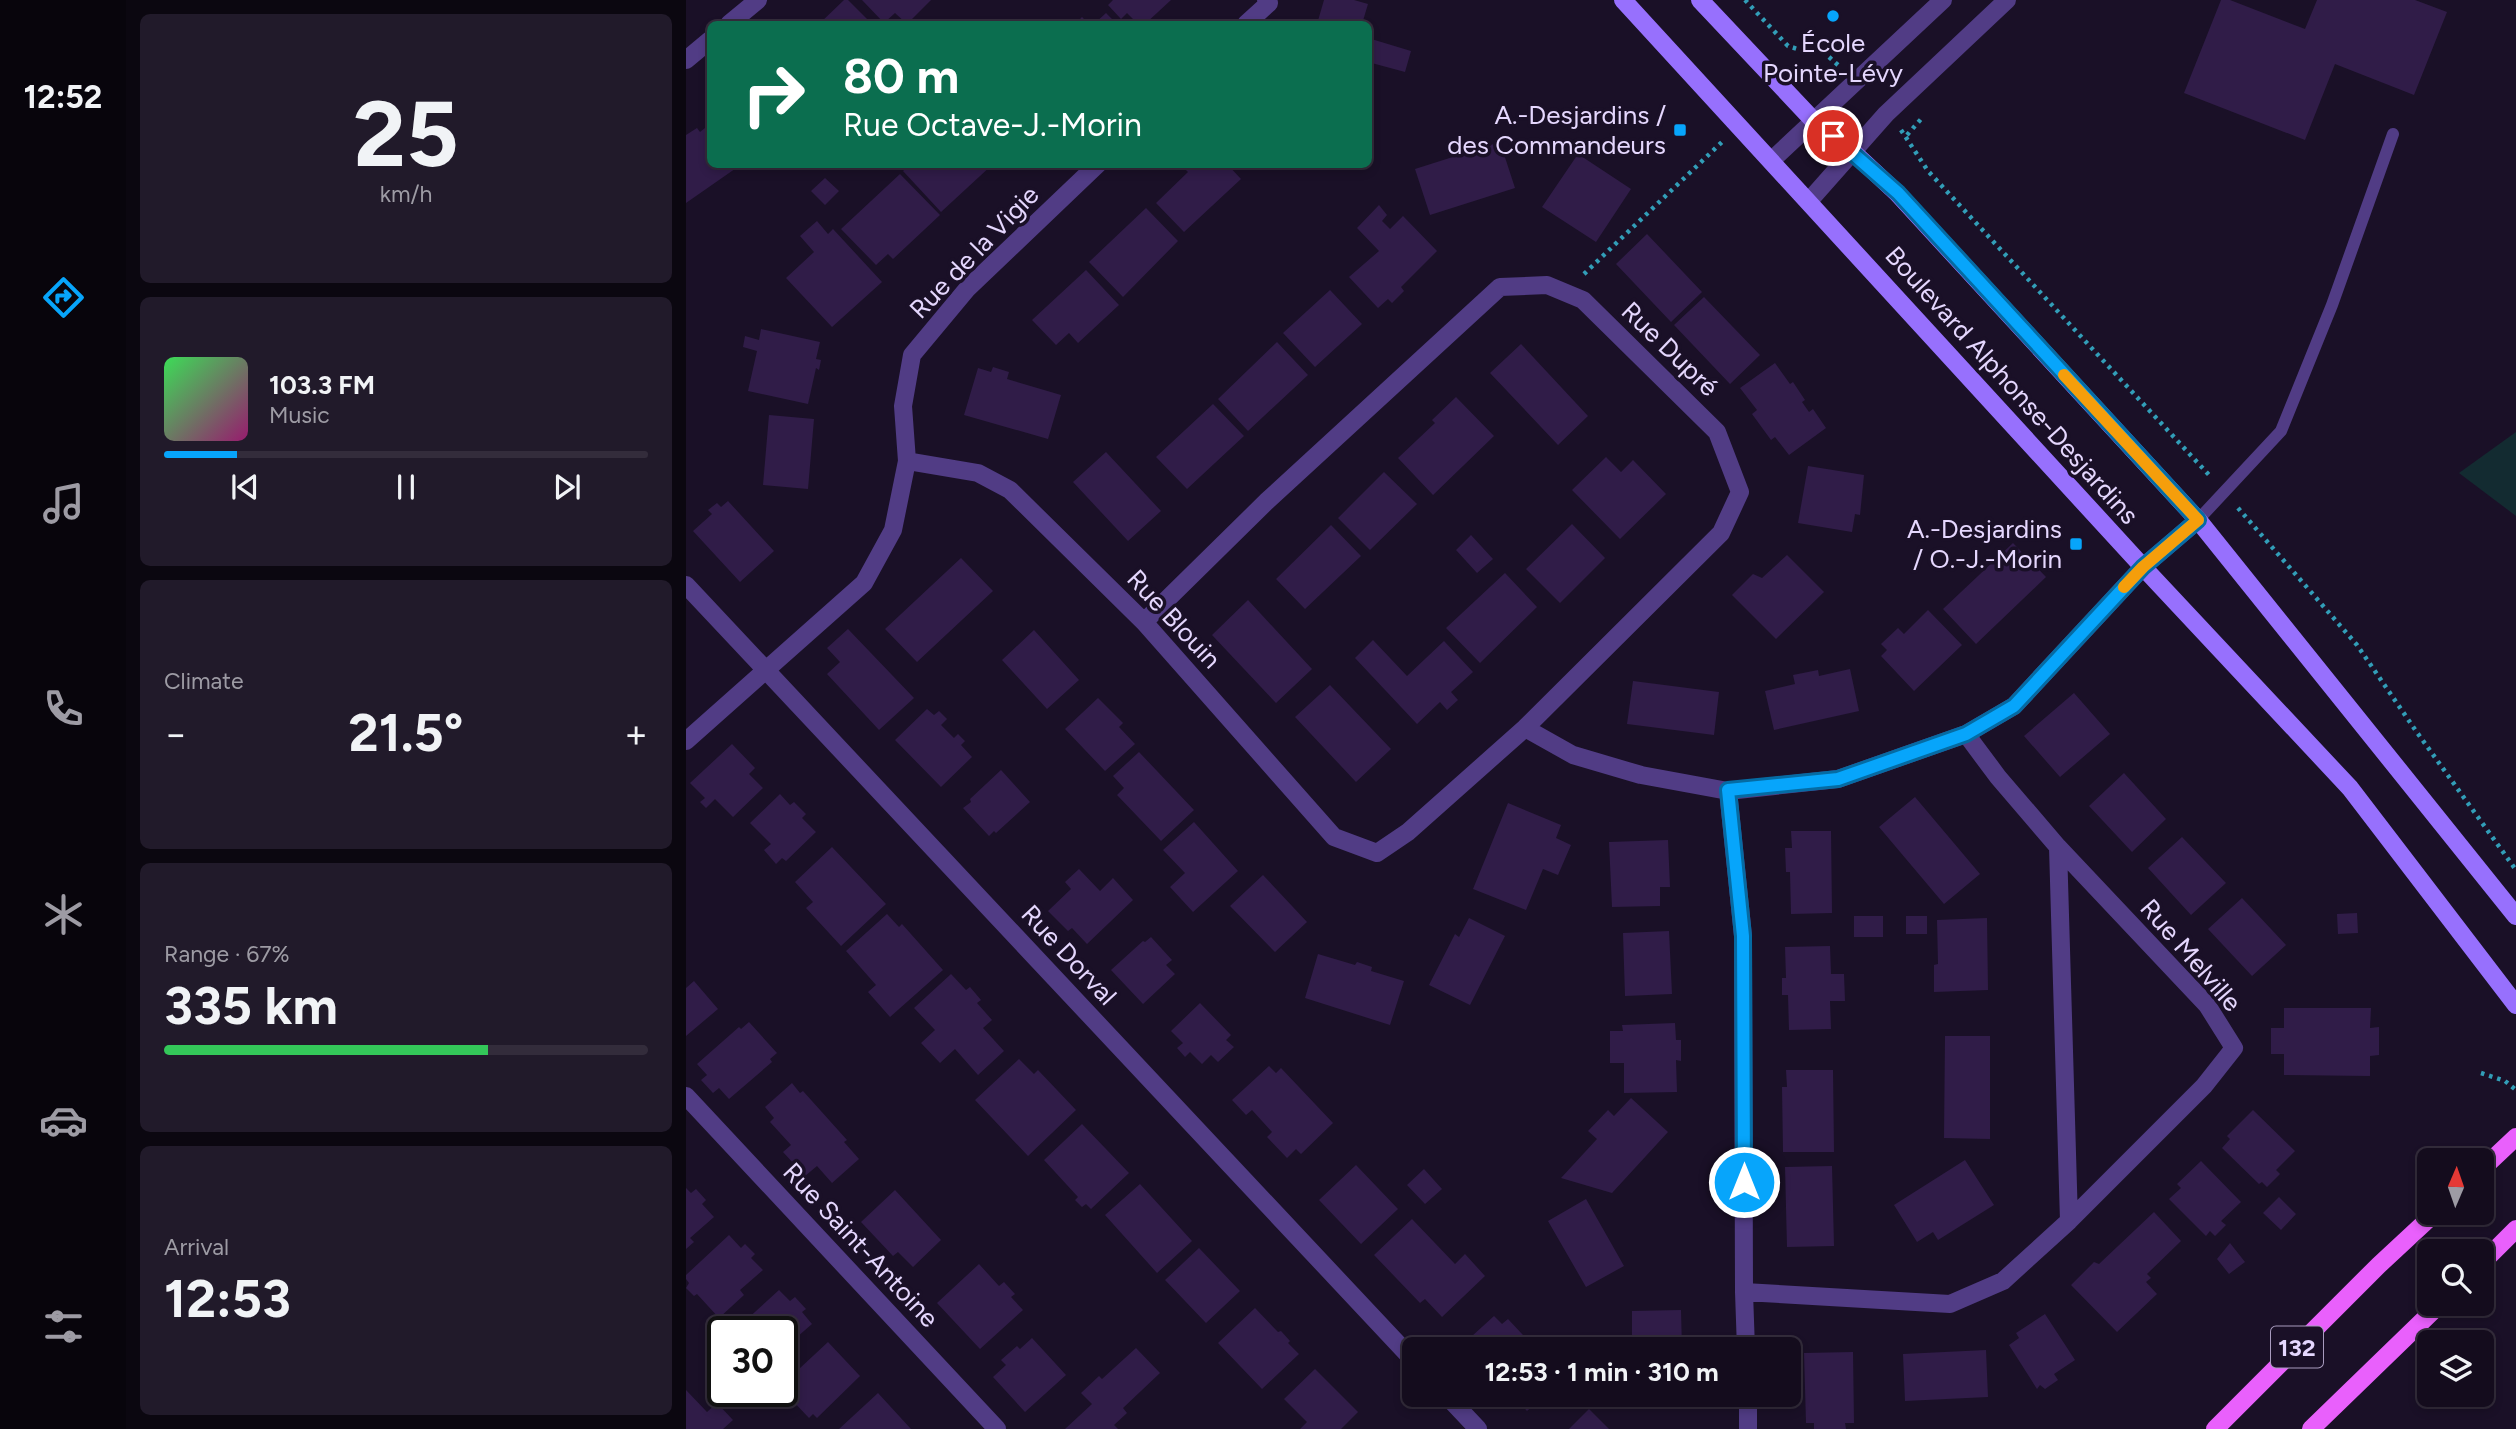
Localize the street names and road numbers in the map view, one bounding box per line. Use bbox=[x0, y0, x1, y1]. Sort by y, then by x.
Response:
street label: Rue de la Vigie bbox=[903, 179, 1045, 325]
street label: Boulevard Alphonse-Desjardins bbox=[1879, 239, 2145, 531]
street label: Rue Dupré bbox=[1615, 295, 1725, 403]
street label: Rue Blouin bbox=[1120, 563, 1228, 675]
street label: Rue Melville bbox=[2133, 892, 2249, 1018]
street label: Rue Dorval bbox=[1015, 898, 1123, 1012]
street label: Rue Saint-Antoine bbox=[776, 1156, 946, 1334]
road number: 132 bbox=[2271, 1326, 2323, 1367]

